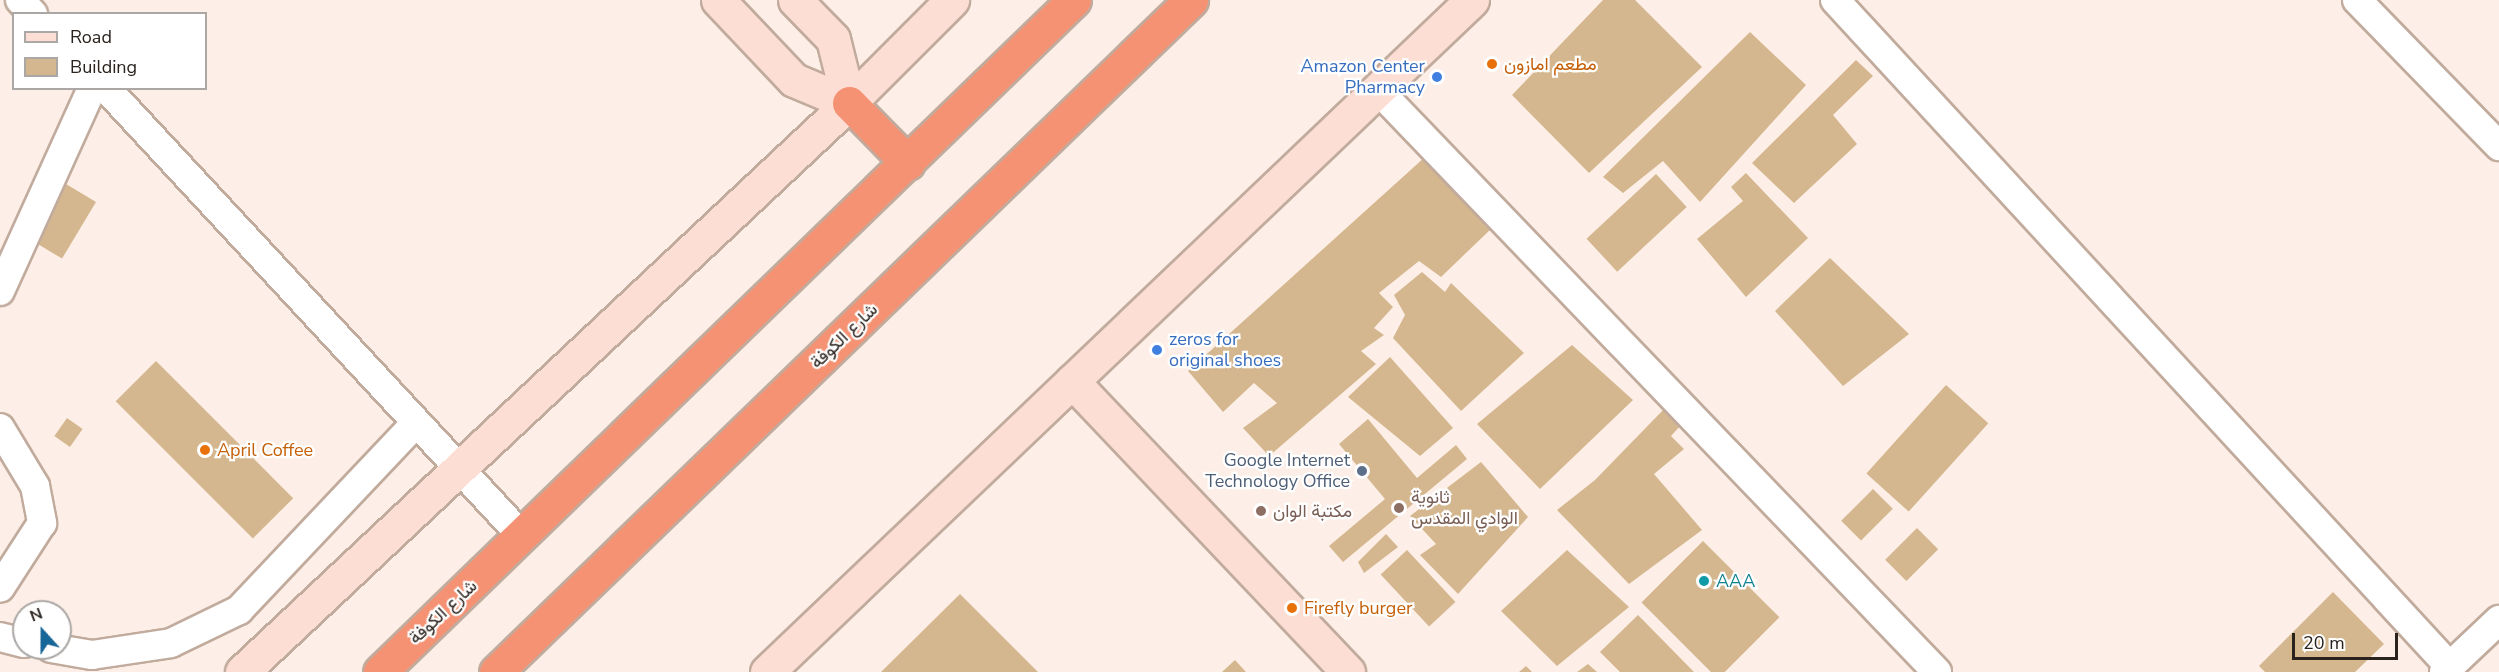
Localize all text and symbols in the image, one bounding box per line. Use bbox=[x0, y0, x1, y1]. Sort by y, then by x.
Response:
legend bbox=[12, 12, 207, 90]
text: Road bbox=[70, 25, 112, 49]
place label: مطعم امازون bbox=[1504, 53, 1597, 75]
text: Building bbox=[70, 55, 137, 79]
place label: Amazon Center Pharmacy bbox=[1300, 56, 1425, 98]
marker: مطعم امازون bbox=[1485, 57, 1499, 71]
marker: Amazon Center Pharmacy bbox=[1430, 70, 1444, 84]
street label: شارع الكوفة bbox=[806, 299, 882, 373]
place label: zeros for original shoes bbox=[1169, 329, 1281, 372]
marker: zeros for original shoes bbox=[1150, 343, 1164, 357]
place label: April Coffee bbox=[217, 439, 313, 461]
marker: April Coffee bbox=[198, 443, 212, 457]
place label: Google Internet Technology Office bbox=[1205, 450, 1350, 492]
marker: Google Internet Technology Office bbox=[1355, 464, 1369, 478]
place label: ثانوية الوادي المقدس bbox=[1411, 487, 1518, 530]
place label: مكتبة الوان bbox=[1273, 500, 1352, 522]
marker: ثانوية الوادي المقدس bbox=[1392, 501, 1406, 515]
marker: مكتبة الوان bbox=[1254, 504, 1268, 518]
place label: AAA bbox=[1716, 570, 1755, 592]
marker: AAA bbox=[1697, 574, 1711, 588]
street label: شارع الكوفة bbox=[405, 575, 481, 649]
place label: Firefly burger bbox=[1304, 597, 1412, 619]
north arrow bbox=[12, 600, 72, 660]
marker: Firefly burger bbox=[1285, 601, 1299, 615]
text: N bbox=[27, 603, 46, 627]
scale bar bbox=[2295, 621, 2402, 659]
text: 20 m bbox=[2303, 631, 2345, 655]

